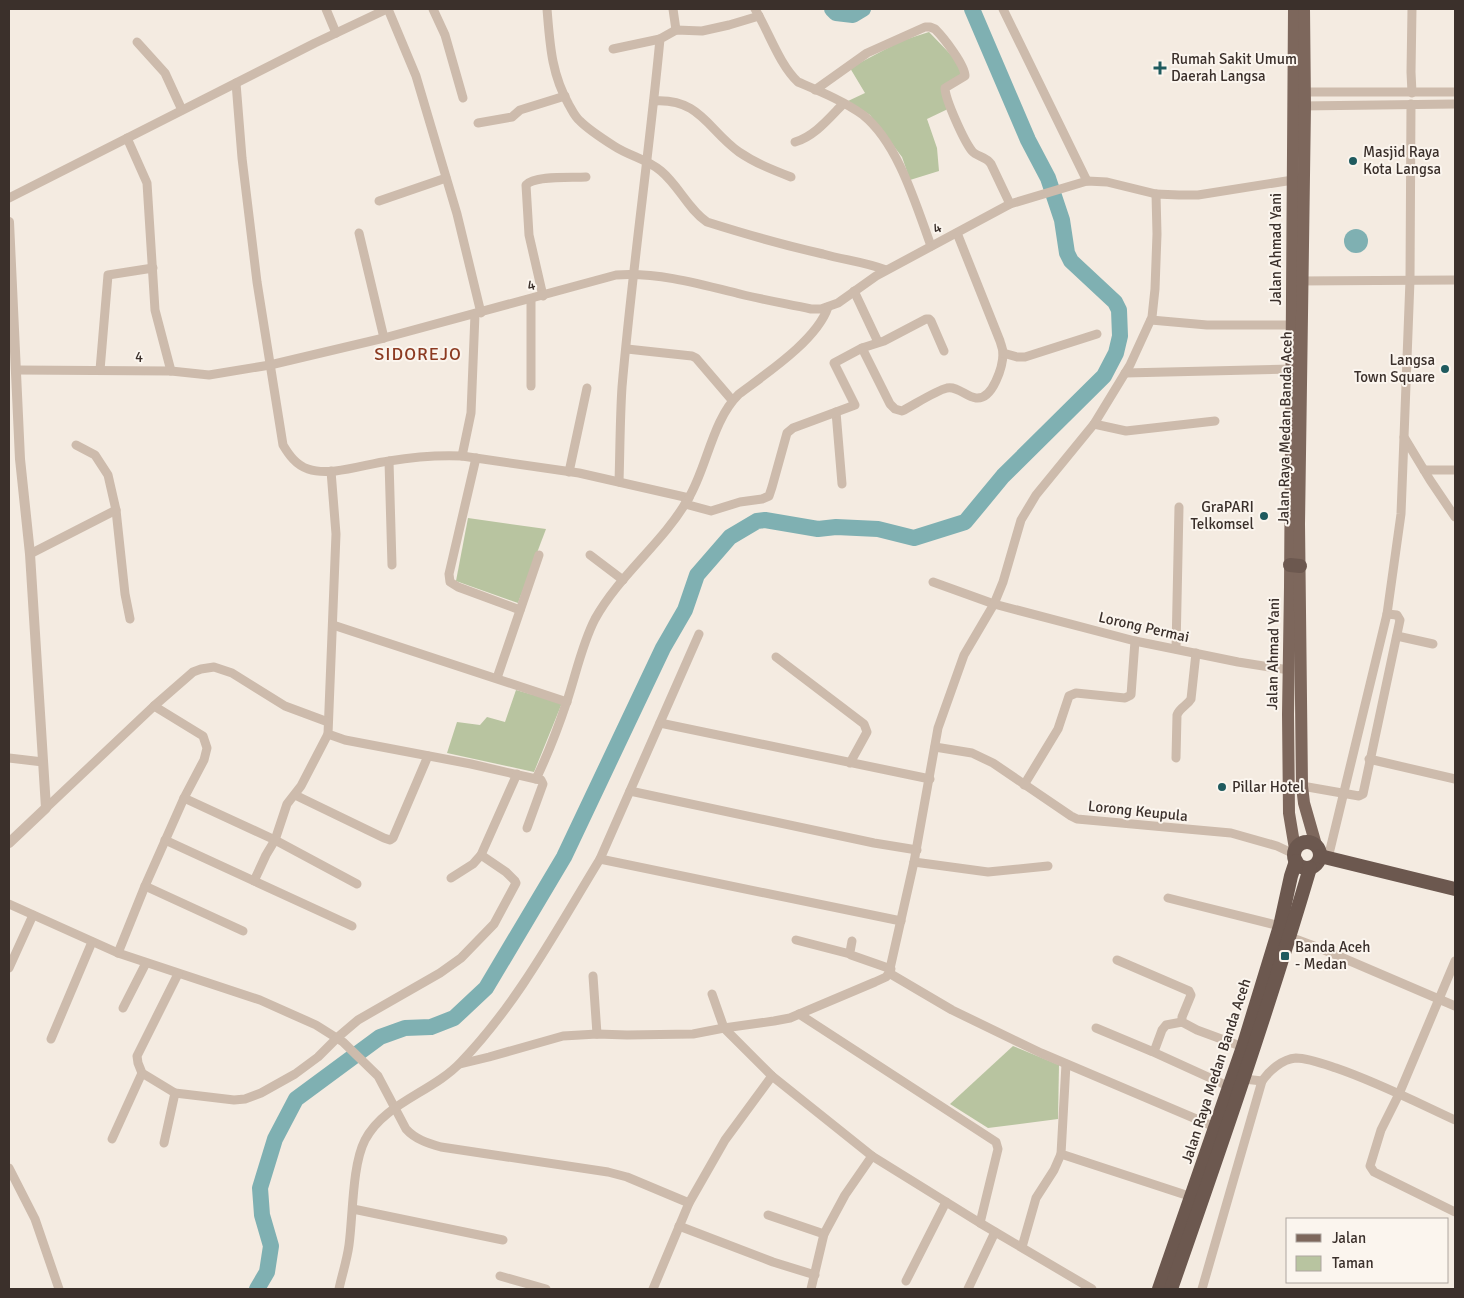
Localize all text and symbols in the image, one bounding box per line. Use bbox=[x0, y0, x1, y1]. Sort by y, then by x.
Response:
place label: Rumah Sakit Umum Daerah Langsa bbox=[1171, 50, 1297, 85]
marker: Rumah Sakit Umum Daerah Langsa bbox=[1153, 61, 1167, 75]
place label: Masjid Raya Kota Langsa bbox=[1363, 143, 1441, 178]
marker: Masjid Raya Kota Langsa bbox=[1347, 155, 1359, 167]
street label: Jalan Ahmad Yani bbox=[1267, 193, 1285, 305]
street label: 4 bbox=[929, 218, 945, 238]
street label: 4 bbox=[525, 275, 537, 295]
street label: Jalan Raya Medan Banda Aceh bbox=[1274, 331, 1296, 525]
district label: SIDOREJO bbox=[374, 343, 462, 365]
street label: 4 bbox=[135, 348, 143, 366]
place label: Langsa Town Square bbox=[1354, 351, 1435, 386]
marker: Langsa Town Square bbox=[1439, 363, 1451, 375]
place label: GraPARI Telkomsel bbox=[1191, 498, 1254, 533]
marker: GraPARI Telkomsel bbox=[1258, 510, 1270, 522]
street label: Jalan Ahmad Yani bbox=[1263, 598, 1283, 710]
street label: Lorong Permai bbox=[1097, 608, 1191, 646]
place label: Pillar Hotel bbox=[1232, 778, 1304, 796]
marker: Pillar Hotel bbox=[1216, 781, 1228, 793]
street label: Lorong Keupula bbox=[1087, 797, 1189, 825]
place label: Banda Aceh - Medan bbox=[1295, 938, 1370, 973]
marker: Banda Aceh - Medan bbox=[1279, 950, 1291, 962]
street label: Jalan Raya Medan Banda Aceh bbox=[1178, 976, 1254, 1166]
legend bbox=[1286, 1218, 1449, 1283]
text: Jalan bbox=[1332, 1229, 1366, 1247]
text: Taman bbox=[1332, 1254, 1374, 1272]

